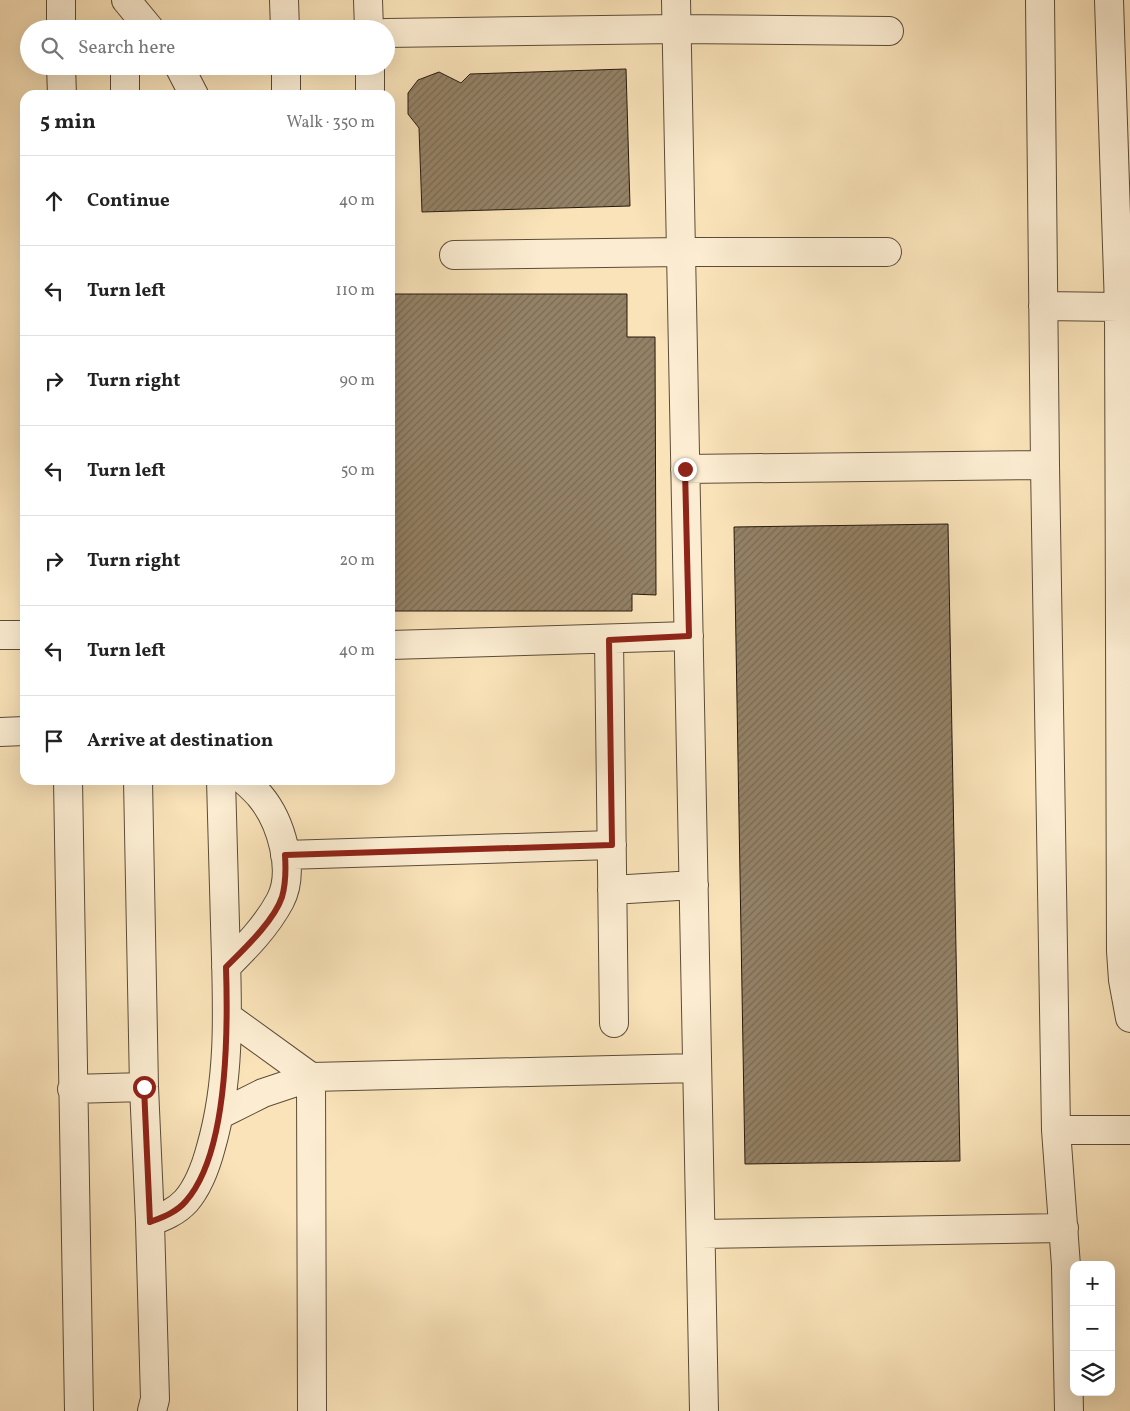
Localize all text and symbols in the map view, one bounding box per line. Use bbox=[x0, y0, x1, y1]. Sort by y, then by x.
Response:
search box bbox=[20, 20, 395, 75]
icon: search bbox=[38, 34, 66, 62]
text: Search here bbox=[78, 35, 175, 61]
text: 5 min bbox=[40, 108, 96, 137]
text: Walk · 350 m bbox=[287, 112, 375, 134]
icon: ahead bbox=[40, 187, 68, 215]
text: Continue bbox=[87, 188, 170, 214]
text: 40 m bbox=[339, 190, 375, 212]
icon: left bbox=[40, 277, 68, 305]
text: Turn left bbox=[87, 278, 166, 304]
text: 110 m bbox=[336, 280, 375, 302]
icon: right bbox=[40, 367, 68, 395]
text: Turn right bbox=[87, 368, 180, 394]
text: 90 m bbox=[339, 370, 375, 392]
icon: left bbox=[40, 457, 68, 485]
text: Turn left bbox=[87, 458, 166, 484]
route end bbox=[674, 458, 697, 481]
text: 50 m bbox=[341, 460, 375, 482]
icon: right bbox=[40, 547, 68, 575]
text: Turn right bbox=[87, 548, 180, 574]
text: 20 m bbox=[340, 550, 375, 572]
icon: left bbox=[40, 637, 68, 665]
text: Turn left bbox=[87, 638, 166, 664]
text: 40 m bbox=[339, 640, 375, 662]
icon: arrive bbox=[40, 727, 68, 755]
text: Arrive at destination bbox=[87, 728, 273, 754]
route start bbox=[133, 1076, 156, 1099]
map controls bbox=[1070, 1261, 1115, 1396]
button: + bbox=[1070, 1261, 1115, 1306]
button: − bbox=[1070, 1306, 1115, 1351]
button: layers bbox=[1070, 1351, 1115, 1396]

